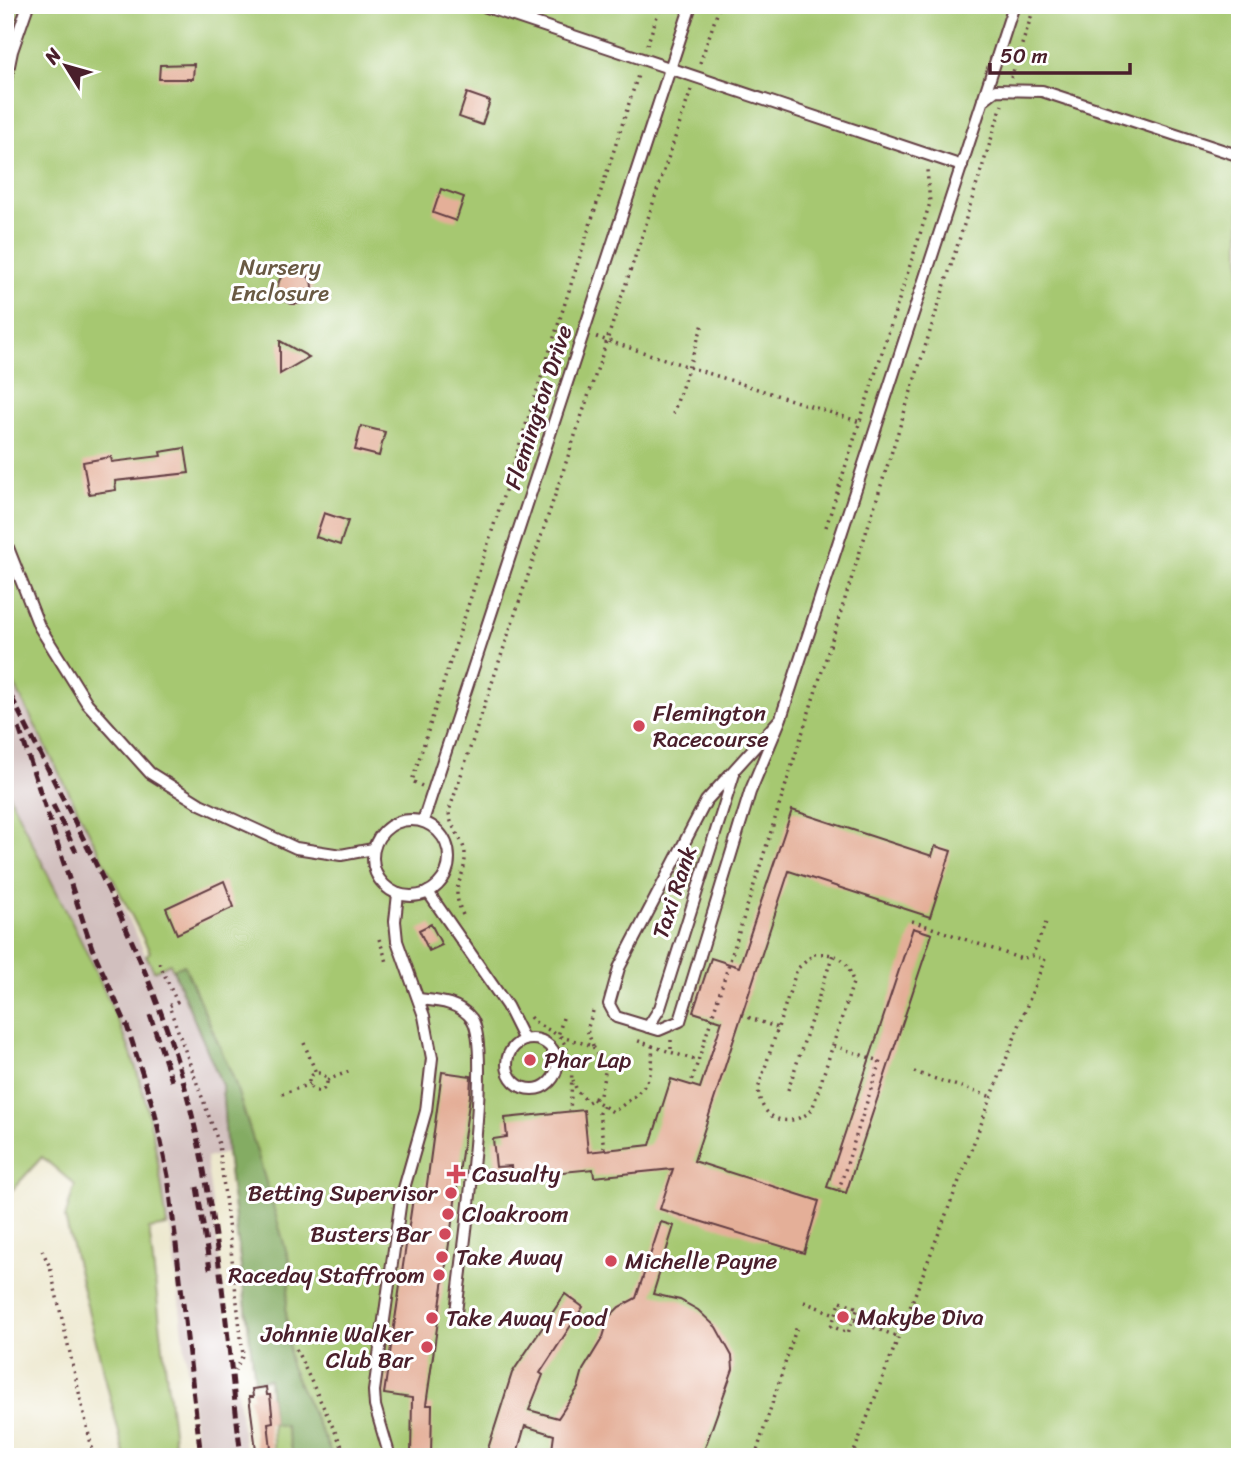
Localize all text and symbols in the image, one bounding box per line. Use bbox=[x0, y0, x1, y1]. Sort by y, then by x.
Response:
north arrow bbox=[32, 32, 102, 102]
scale bar bbox=[990, 32, 1130, 76]
text: 50 m bbox=[1000, 37, 1048, 75]
text: N bbox=[35, 40, 70, 72]
park label: Nursery Enclosure bbox=[231, 247, 329, 314]
street label: Flemington Drive bbox=[493, 319, 584, 495]
place label: Flemington Racecourse bbox=[653, 693, 769, 760]
marker: Flemington Racecourse bbox=[631, 718, 647, 734]
street label: Taxi Rank bbox=[640, 840, 709, 944]
place label: Phar Lap bbox=[544, 1040, 631, 1081]
marker: Phar Lap bbox=[522, 1052, 538, 1068]
place label: Casualty bbox=[472, 1154, 560, 1195]
marker: Casualty bbox=[446, 1164, 466, 1184]
place label: Betting Supervisor bbox=[248, 1173, 439, 1214]
marker: Betting Supervisor bbox=[443, 1185, 459, 1201]
place label: Cloakroom bbox=[462, 1194, 569, 1235]
marker: Cloakroom bbox=[440, 1206, 456, 1222]
place label: Busters Bar bbox=[310, 1214, 433, 1255]
marker: Busters Bar bbox=[437, 1226, 453, 1242]
place label: Take Away bbox=[456, 1237, 563, 1278]
place label: Michelle Payne bbox=[625, 1241, 778, 1282]
marker: Take Away bbox=[434, 1249, 450, 1265]
marker: Michelle Payne bbox=[603, 1253, 619, 1269]
place label: Raceday Staffroom bbox=[228, 1255, 425, 1296]
marker: Raceday Staffroom bbox=[431, 1267, 447, 1283]
place label: Makybe Diva bbox=[857, 1297, 984, 1338]
place label: Take Away Food bbox=[446, 1298, 608, 1339]
marker: Makybe Diva bbox=[835, 1309, 851, 1325]
marker: Take Away Food bbox=[424, 1310, 440, 1326]
place label: Johnnie Walker Club Bar bbox=[260, 1314, 415, 1381]
marker: Johnnie Walker Club Bar bbox=[419, 1339, 435, 1355]

